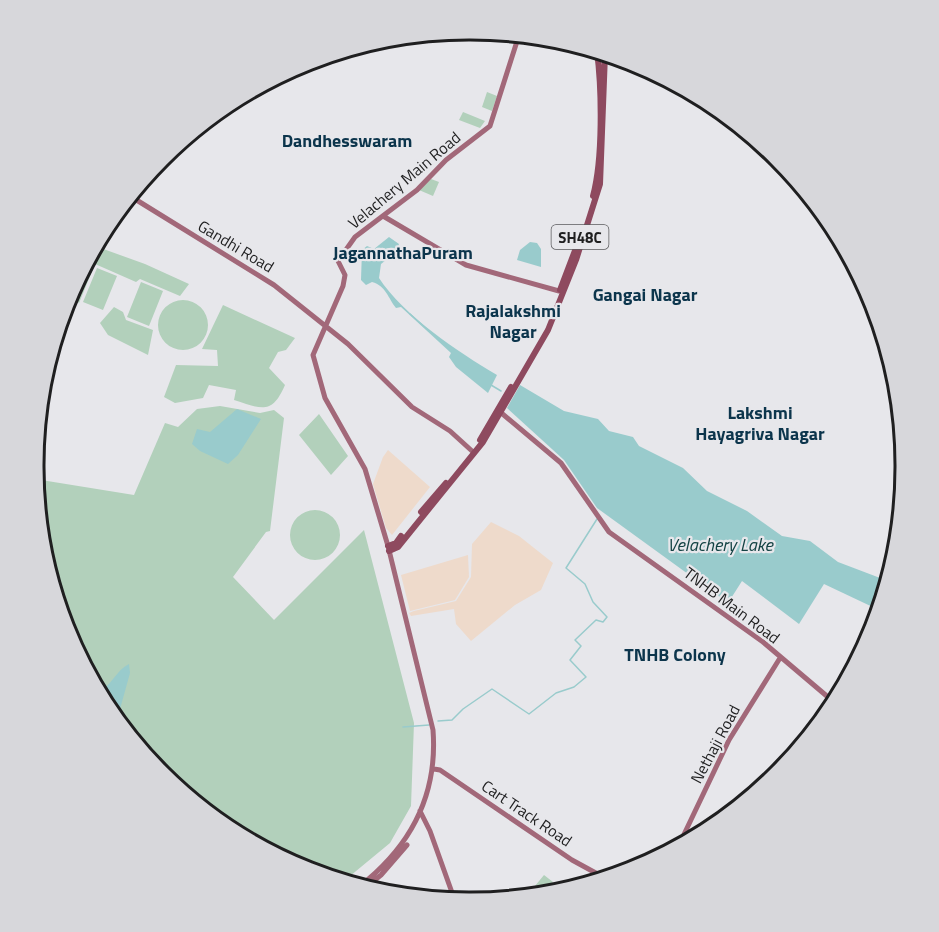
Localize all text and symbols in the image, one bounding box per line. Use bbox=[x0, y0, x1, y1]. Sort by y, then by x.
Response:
street label: Velachery Main Road bbox=[342, 126, 466, 234]
district label: Dandhesswaram bbox=[282, 127, 412, 154]
street label: Gandhi Road bbox=[193, 214, 279, 278]
road number: SH48C bbox=[552, 225, 608, 249]
district label: JagannathaPuram bbox=[333, 239, 473, 266]
district label: Gangai Nagar bbox=[593, 281, 698, 308]
district label: Rajalakshmi Nagar bbox=[465, 297, 561, 345]
district label: Lakshmi Hayagriva Nagar bbox=[695, 399, 825, 447]
water label: Velachery Lake bbox=[667, 531, 774, 558]
street label: TNHB Main Road bbox=[679, 561, 785, 649]
district label: TNHB Colony bbox=[624, 641, 726, 668]
street label: Nethaji Road bbox=[684, 700, 746, 788]
street label: Cart Track Road bbox=[477, 774, 577, 852]

